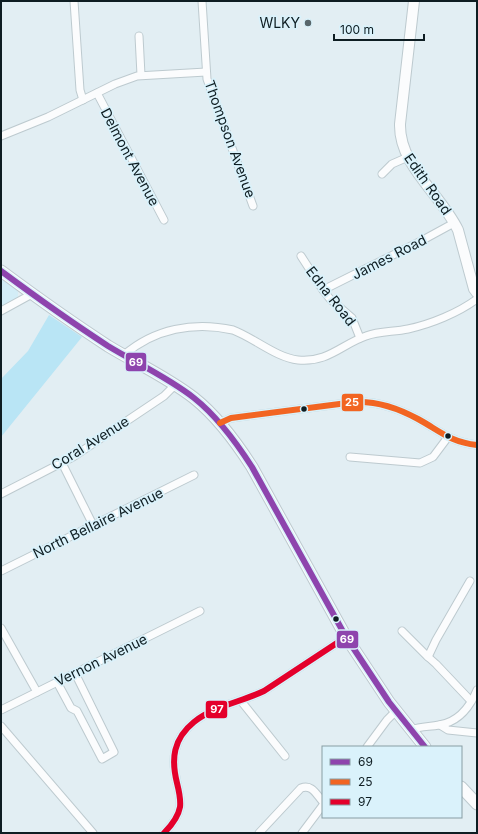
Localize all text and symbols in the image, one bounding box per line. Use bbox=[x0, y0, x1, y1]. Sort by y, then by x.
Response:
place label: WLKY bbox=[259, 14, 300, 31]
scale bar bbox=[334, 16, 424, 42]
marker: WLKY bbox=[303, 18, 313, 28]
text: 100 m bbox=[340, 22, 374, 37]
street label: Thompson Avenue bbox=[201, 78, 260, 200]
street label: Delmont Avenue bbox=[98, 105, 163, 209]
street label: Edith Road bbox=[401, 150, 456, 218]
street label: James Road bbox=[349, 231, 429, 283]
street label: Edna Road bbox=[303, 263, 360, 329]
line badge: 69 bbox=[125, 352, 147, 372]
text: 69 bbox=[129, 355, 143, 369]
line badge: 25 bbox=[341, 393, 364, 412]
text: 25 bbox=[345, 395, 359, 409]
unlabelled marker bbox=[299, 404, 309, 414]
street label: Coral Avenue bbox=[48, 412, 132, 473]
unlabelled marker bbox=[443, 431, 453, 441]
street label: North Bellaire Avenue bbox=[30, 484, 166, 562]
unlabelled marker bbox=[331, 614, 341, 624]
street label: Vernon Avenue bbox=[52, 630, 150, 689]
line badge: 69 bbox=[336, 630, 359, 649]
text: 69 bbox=[340, 632, 354, 646]
line badge: 97 bbox=[205, 700, 228, 719]
text: 97 bbox=[210, 702, 224, 716]
legend bbox=[322, 746, 462, 818]
text: 69 bbox=[358, 754, 373, 769]
text: 25 bbox=[358, 774, 373, 789]
text: 97 bbox=[358, 794, 372, 809]

